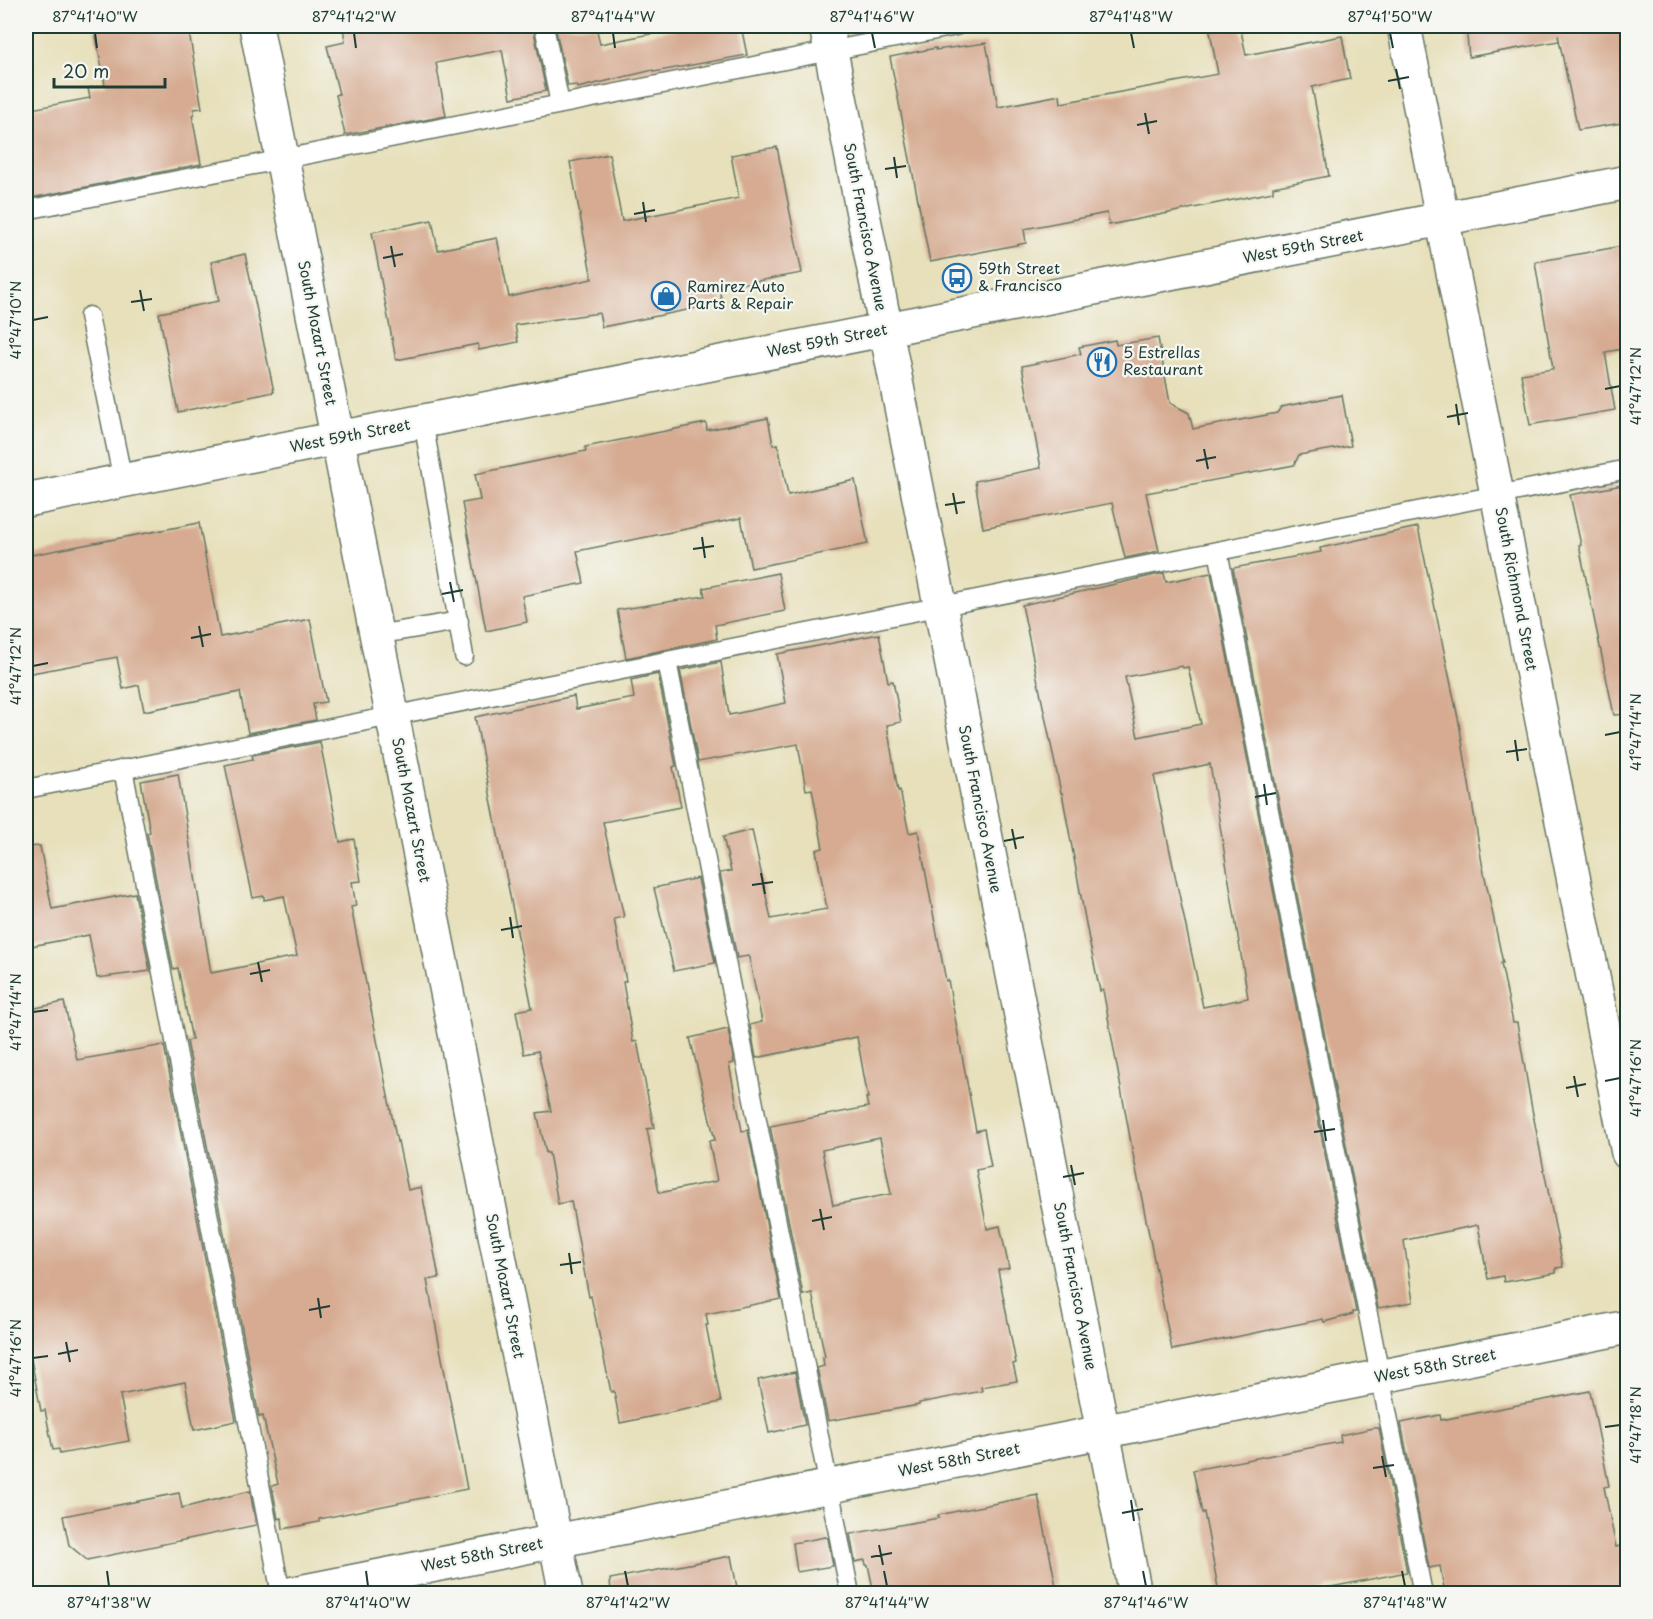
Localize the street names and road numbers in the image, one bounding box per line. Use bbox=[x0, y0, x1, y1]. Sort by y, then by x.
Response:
street label: South Francisco Avenue bbox=[839, 141, 894, 313]
street label: West 59th Street bbox=[1241, 223, 1365, 268]
street label: South Mozart Street bbox=[293, 258, 344, 407]
street label: West 59th Street bbox=[765, 317, 889, 362]
street label: West 59th Street bbox=[288, 412, 412, 457]
street label: South Richmond Street bbox=[1490, 505, 1545, 673]
street label: South Francisco Avenue bbox=[954, 723, 1009, 895]
street label: South Mozart Street bbox=[387, 735, 438, 884]
street label: South Francisco Avenue bbox=[1049, 1200, 1104, 1372]
street label: South Mozart Street bbox=[481, 1211, 532, 1360]
street label: West 58th Street bbox=[1372, 1341, 1498, 1388]
street label: West 58th Street bbox=[896, 1435, 1022, 1482]
street label: West 58th Street bbox=[419, 1530, 545, 1577]

